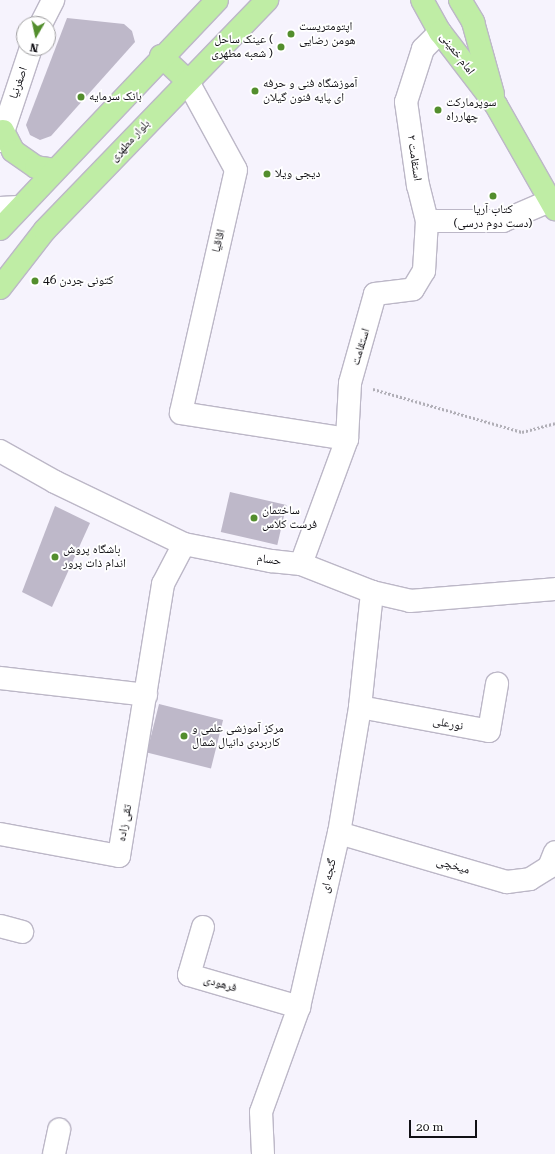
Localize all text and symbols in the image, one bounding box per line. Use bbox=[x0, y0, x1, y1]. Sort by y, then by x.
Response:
north arrow bbox=[16, 16, 56, 56]
place label: اپتومتریست هومن رضایی bbox=[299, 20, 356, 48]
marker: اپتومتریست هومن رضایی bbox=[286, 29, 296, 39]
street label: امام خمینی bbox=[437, 30, 477, 78]
place label: عینک ساحل ( شعبه مطهری ) bbox=[211, 33, 273, 61]
text: N bbox=[29, 40, 39, 54]
marker: عینک ساحل ( شعبه مطهری ) bbox=[276, 42, 286, 52]
street label: اصغرنیا bbox=[7, 65, 31, 101]
place label: آموزشگاه فنی و حرفه ای ‍پایه فنون گیلان bbox=[263, 77, 357, 105]
marker: آموزشگاه فنی و حرفه ای ‍پایه فنون گیلان bbox=[250, 86, 260, 96]
place label: بانک سرمایه bbox=[89, 90, 142, 104]
marker: بانک سرمایه bbox=[76, 92, 86, 102]
place label: سوپرمارکت چهارراه bbox=[446, 96, 496, 124]
marker: سوپرمارکت چهارراه bbox=[433, 105, 443, 115]
street label: بلوار مطهری bbox=[107, 117, 153, 165]
street label: استقامت ۲ bbox=[404, 134, 424, 182]
place label: دیجی ویلا bbox=[275, 167, 320, 181]
marker: دیجی ویلا bbox=[262, 169, 272, 179]
marker: کتاب آریا (دست دوم درسی) bbox=[488, 191, 498, 201]
place label: کتاب آریا (دست دوم درسی) bbox=[454, 203, 532, 231]
street label: اقاقیا bbox=[209, 228, 229, 254]
place label: کتونی جردن 46 bbox=[43, 274, 113, 288]
marker: کتونی جردن 46 bbox=[30, 276, 40, 286]
street label: استقامت bbox=[349, 327, 373, 367]
place label: ساختمان فرست کلاس bbox=[262, 504, 317, 532]
marker: ساختمان فرست کلاس bbox=[249, 513, 259, 523]
place label: باشگاه پروش اندام ذات پرور bbox=[63, 543, 126, 571]
street label: حسام bbox=[256, 551, 282, 569]
marker: باشگاه پروش اندام ذات پرور bbox=[50, 552, 60, 562]
street label: نورعلی bbox=[432, 714, 464, 734]
place label: مرکز آموزشی علمی و کاربردی دانیال شمال bbox=[192, 722, 284, 750]
marker: مرکز آموزشی علمی و کاربردی دانیال شمال bbox=[179, 731, 189, 741]
street label: تقی زاده bbox=[115, 803, 135, 843]
street label: میخچی bbox=[435, 854, 471, 878]
street label: گنجه ای bbox=[318, 857, 340, 895]
street label: فرهودی bbox=[202, 972, 238, 996]
scale bar bbox=[411, 1112, 479, 1138]
text: 20 m bbox=[416, 1120, 443, 1134]

